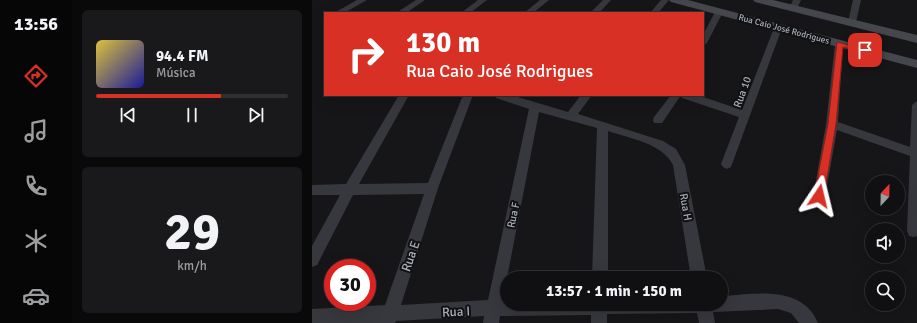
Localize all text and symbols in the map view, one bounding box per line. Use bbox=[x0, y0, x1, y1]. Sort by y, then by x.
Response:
street label: Rua Caio José Rodrigues bbox=[737, 12, 831, 47]
text: 13:56 bbox=[14, 13, 58, 35]
text: 130 m bbox=[406, 26, 480, 60]
icon: right bbox=[340, 28, 392, 80]
pin bbox=[848, 33, 882, 67]
icon: arrive bbox=[854, 39, 876, 61]
text: 94.4 FM bbox=[156, 47, 208, 65]
text: Rua Caio José Rodrigues bbox=[406, 60, 593, 82]
icon: directions bbox=[22, 62, 50, 90]
text: Música bbox=[156, 65, 196, 81]
street label: Rua 10 bbox=[731, 75, 754, 110]
icon: previous bbox=[117, 104, 139, 126]
icon: pause bbox=[181, 104, 203, 126]
icon: next bbox=[245, 104, 267, 126]
icon: music bbox=[22, 117, 50, 145]
icon: phone bbox=[22, 172, 50, 200]
position arrow bbox=[798, 175, 840, 217]
north arrow bbox=[865, 175, 905, 215]
map controls bbox=[865, 175, 905, 311]
street label: Rua H bbox=[677, 192, 694, 222]
text: 29 bbox=[164, 200, 220, 264]
street label: Rua F bbox=[504, 201, 523, 229]
button: sound bbox=[865, 223, 905, 263]
icon: climate bbox=[22, 227, 50, 255]
street label: Rua E bbox=[398, 239, 424, 274]
text: km/h bbox=[177, 258, 207, 274]
speed limit sign: 30 bbox=[324, 259, 376, 311]
button: search bbox=[865, 271, 905, 311]
icon: car bbox=[22, 282, 50, 310]
text: 13:57 · 1 min · 150 m bbox=[546, 282, 682, 300]
street label: Rua I bbox=[442, 303, 470, 321]

